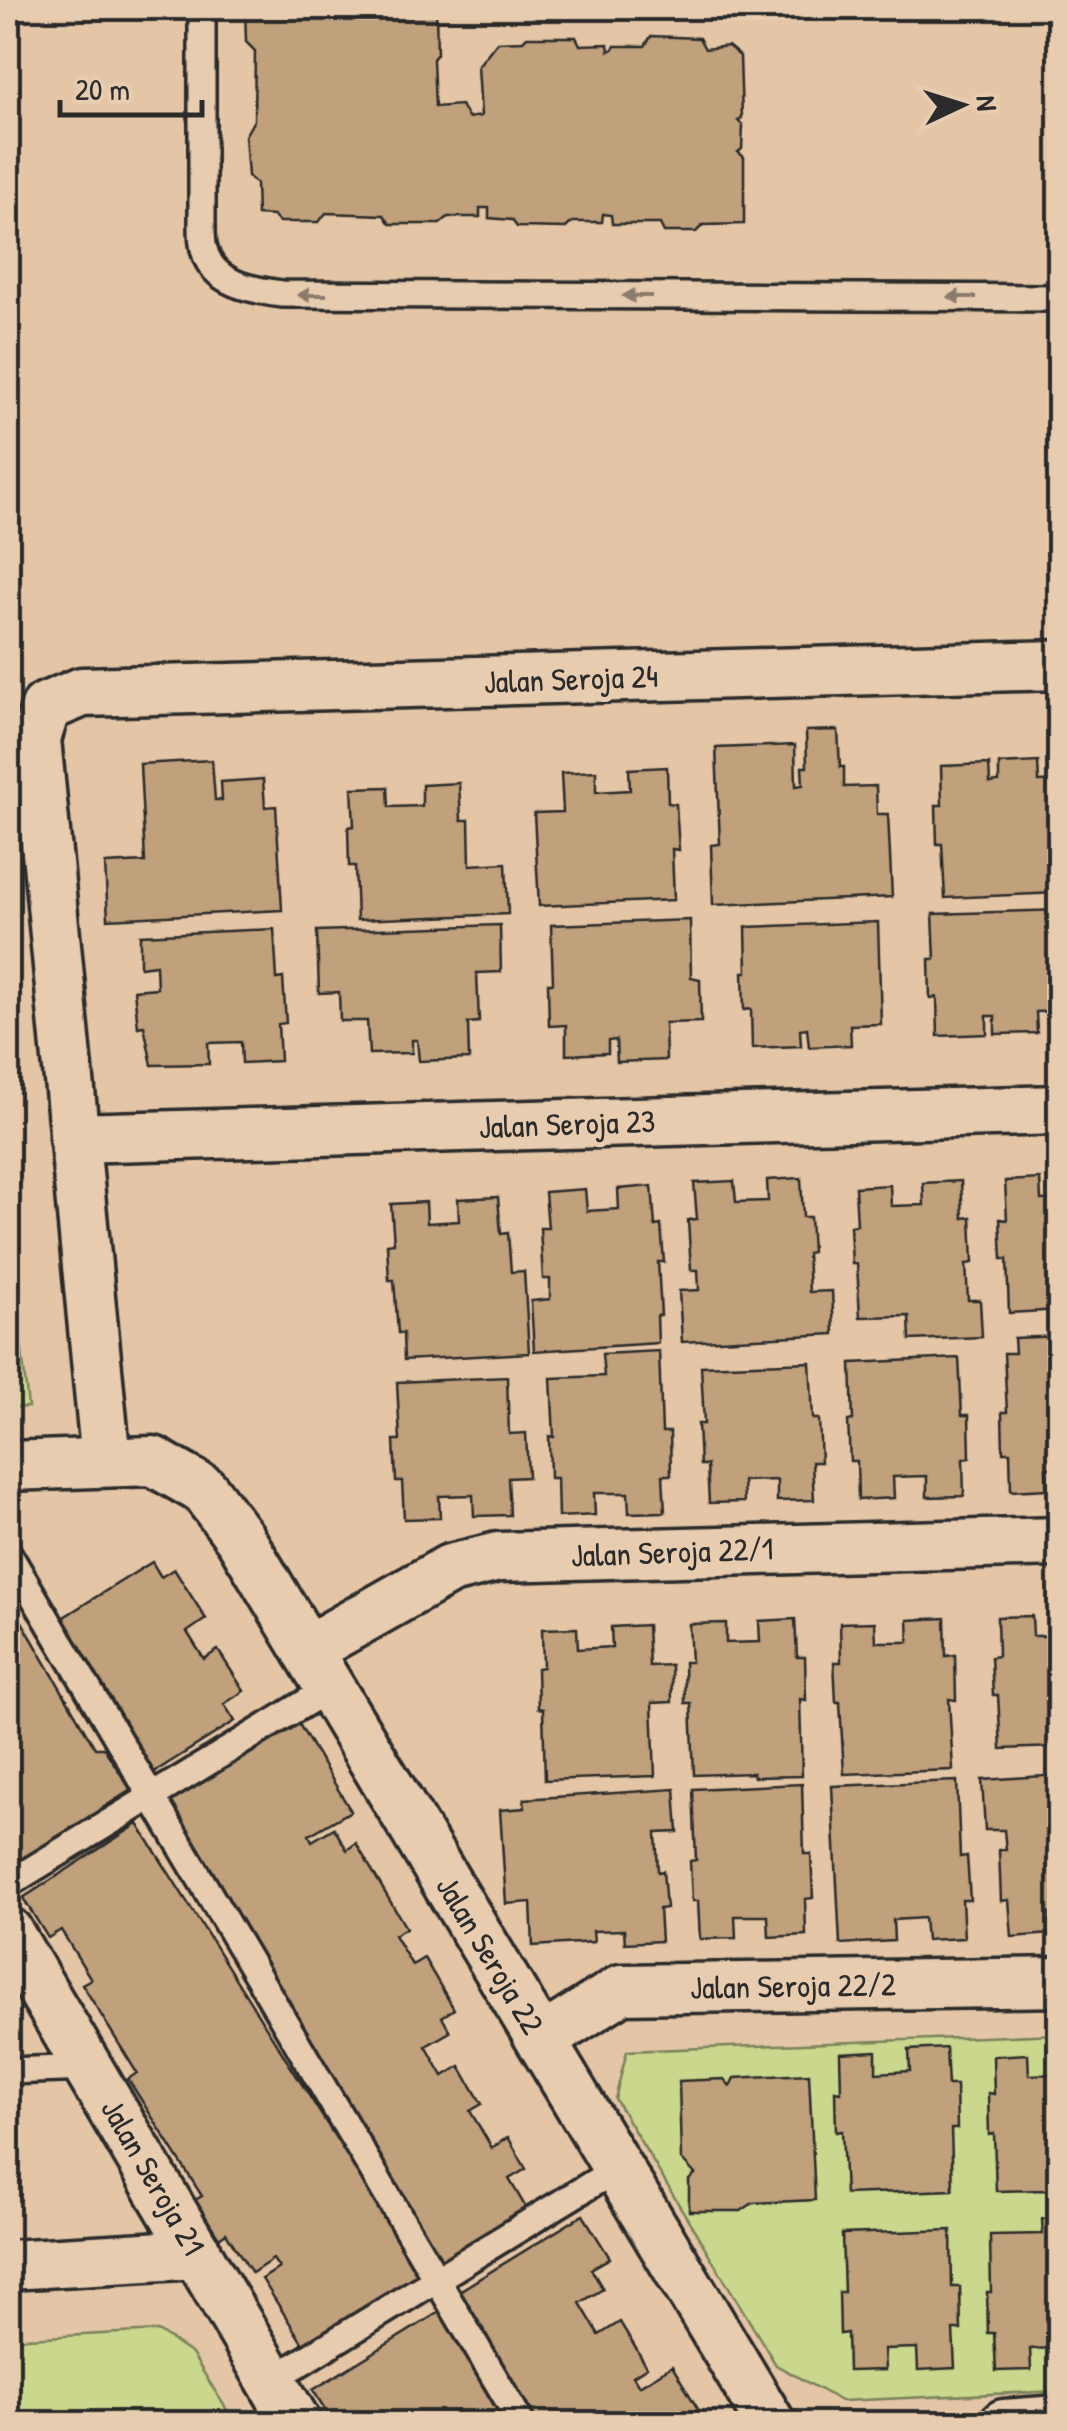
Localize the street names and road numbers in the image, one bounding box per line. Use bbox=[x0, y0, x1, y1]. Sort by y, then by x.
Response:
street label: Jalan Seroja 24 bbox=[483, 654, 659, 703]
street label: Jalan Seroja 23 bbox=[478, 1099, 656, 1148]
street label: Jalan Seroja 22/1 bbox=[570, 1526, 774, 1577]
street label: Jalan Seroja 22 bbox=[426, 1868, 555, 2042]
street label: Jalan Seroja 22/2 bbox=[690, 1962, 896, 2009]
street label: Jalan Seroja 21 bbox=[91, 2091, 216, 2263]

